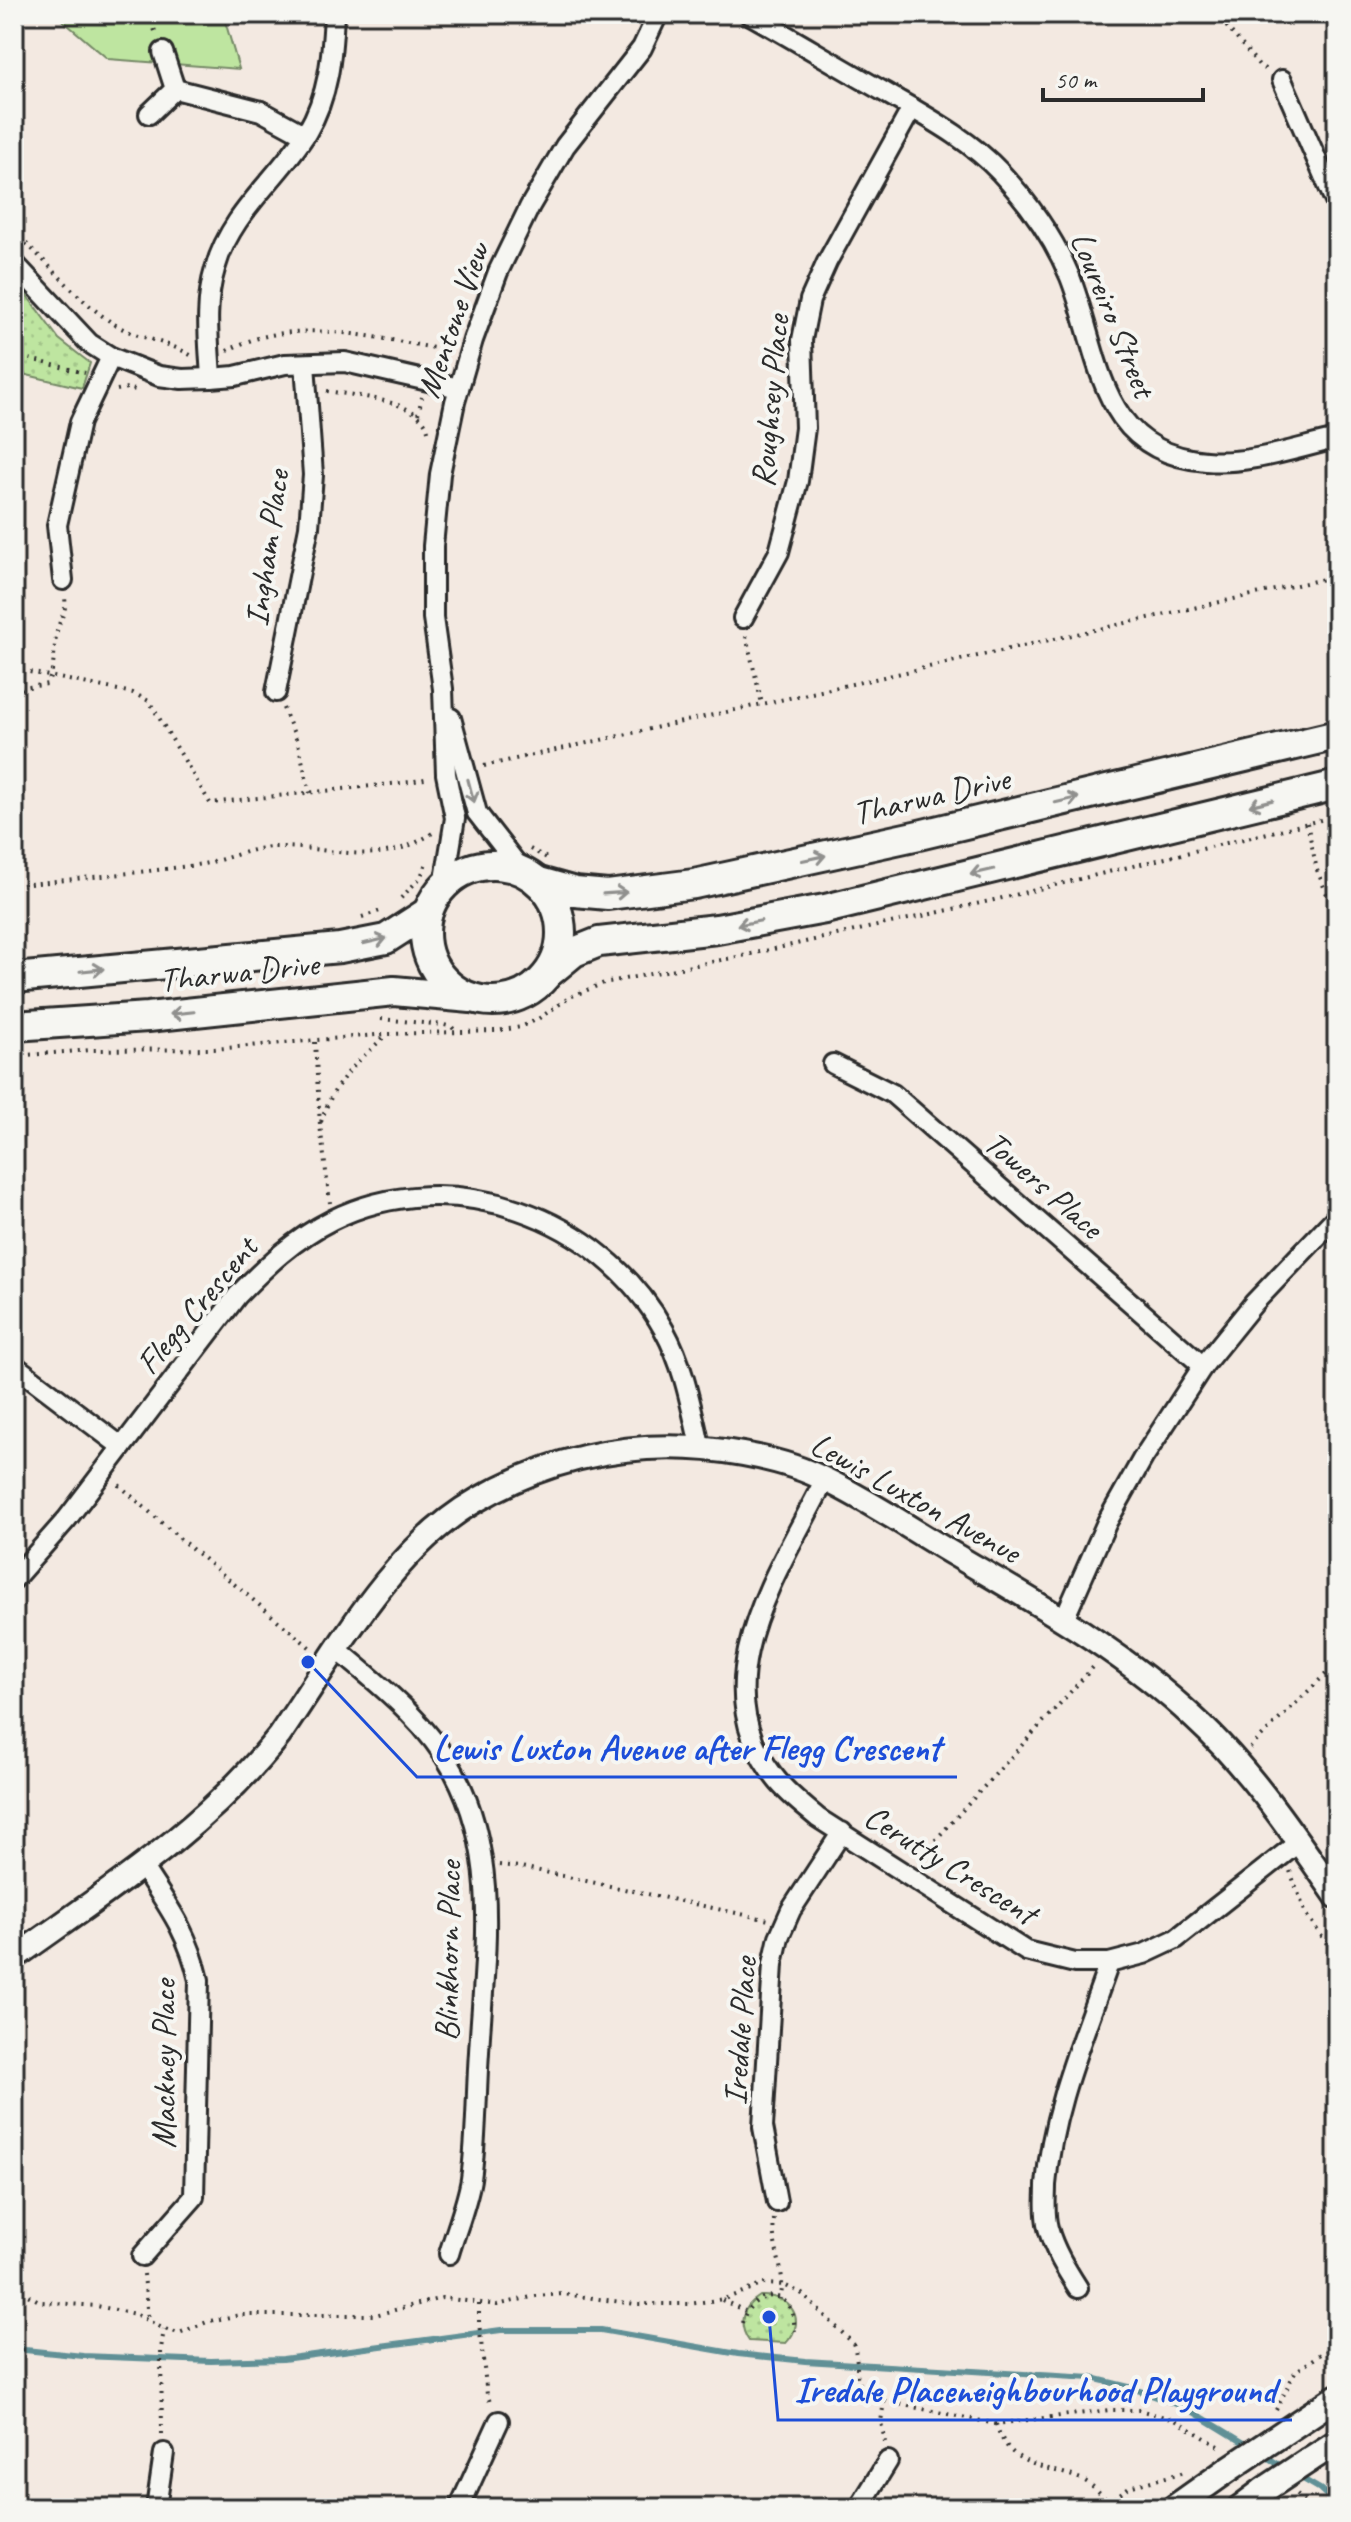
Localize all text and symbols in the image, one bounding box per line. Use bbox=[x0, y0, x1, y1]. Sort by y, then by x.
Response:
scale bar bbox=[1043, 52, 1203, 102]
text: 50 m bbox=[1055, 65, 1098, 95]
street label: Loureiro Street bbox=[1061, 225, 1168, 407]
street label: Mentone View bbox=[406, 235, 500, 403]
street label: Roughsey Place bbox=[741, 311, 799, 489]
street label: Ingham Place bbox=[234, 465, 299, 629]
street label: Tharwa Drive bbox=[849, 756, 1017, 834]
one-way arrow bbox=[465, 777, 480, 803]
one-way arrow bbox=[1054, 792, 1080, 807]
one-way arrow bbox=[1249, 797, 1275, 812]
one-way arrow bbox=[800, 850, 826, 865]
one-way arrow bbox=[969, 865, 995, 880]
one-way arrow bbox=[601, 885, 628, 900]
one-way arrow bbox=[736, 917, 762, 932]
one-way arrow bbox=[361, 933, 387, 948]
street label: Tharwa Drive bbox=[158, 941, 324, 1001]
one-way arrow bbox=[78, 963, 105, 978]
one-way arrow bbox=[170, 1006, 196, 1021]
street label: Towers Place bbox=[975, 1121, 1114, 1250]
street label: Flegg Crescent bbox=[126, 1225, 269, 1383]
street label: Lewis Luxton Avenue bbox=[803, 1422, 1031, 1574]
callout: Lewis Luxton Avenue after Flegg Crescent bbox=[417, 1717, 957, 1777]
text: Lewis Luxton Avenue after Flegg Crescent bbox=[434, 1725, 945, 1771]
street label: Cerutty Crescent bbox=[857, 1795, 1049, 1937]
street label: Blinkhorn Place bbox=[424, 1858, 471, 2041]
street label: Iredale Place bbox=[713, 1954, 766, 2106]
street label: Mackney Place bbox=[142, 1976, 185, 2149]
callout: Iredale Placeneighbourhood Playground bbox=[778, 2360, 1292, 2420]
text: Iredale Placeneighbourhood Playground bbox=[794, 2367, 1281, 2413]

